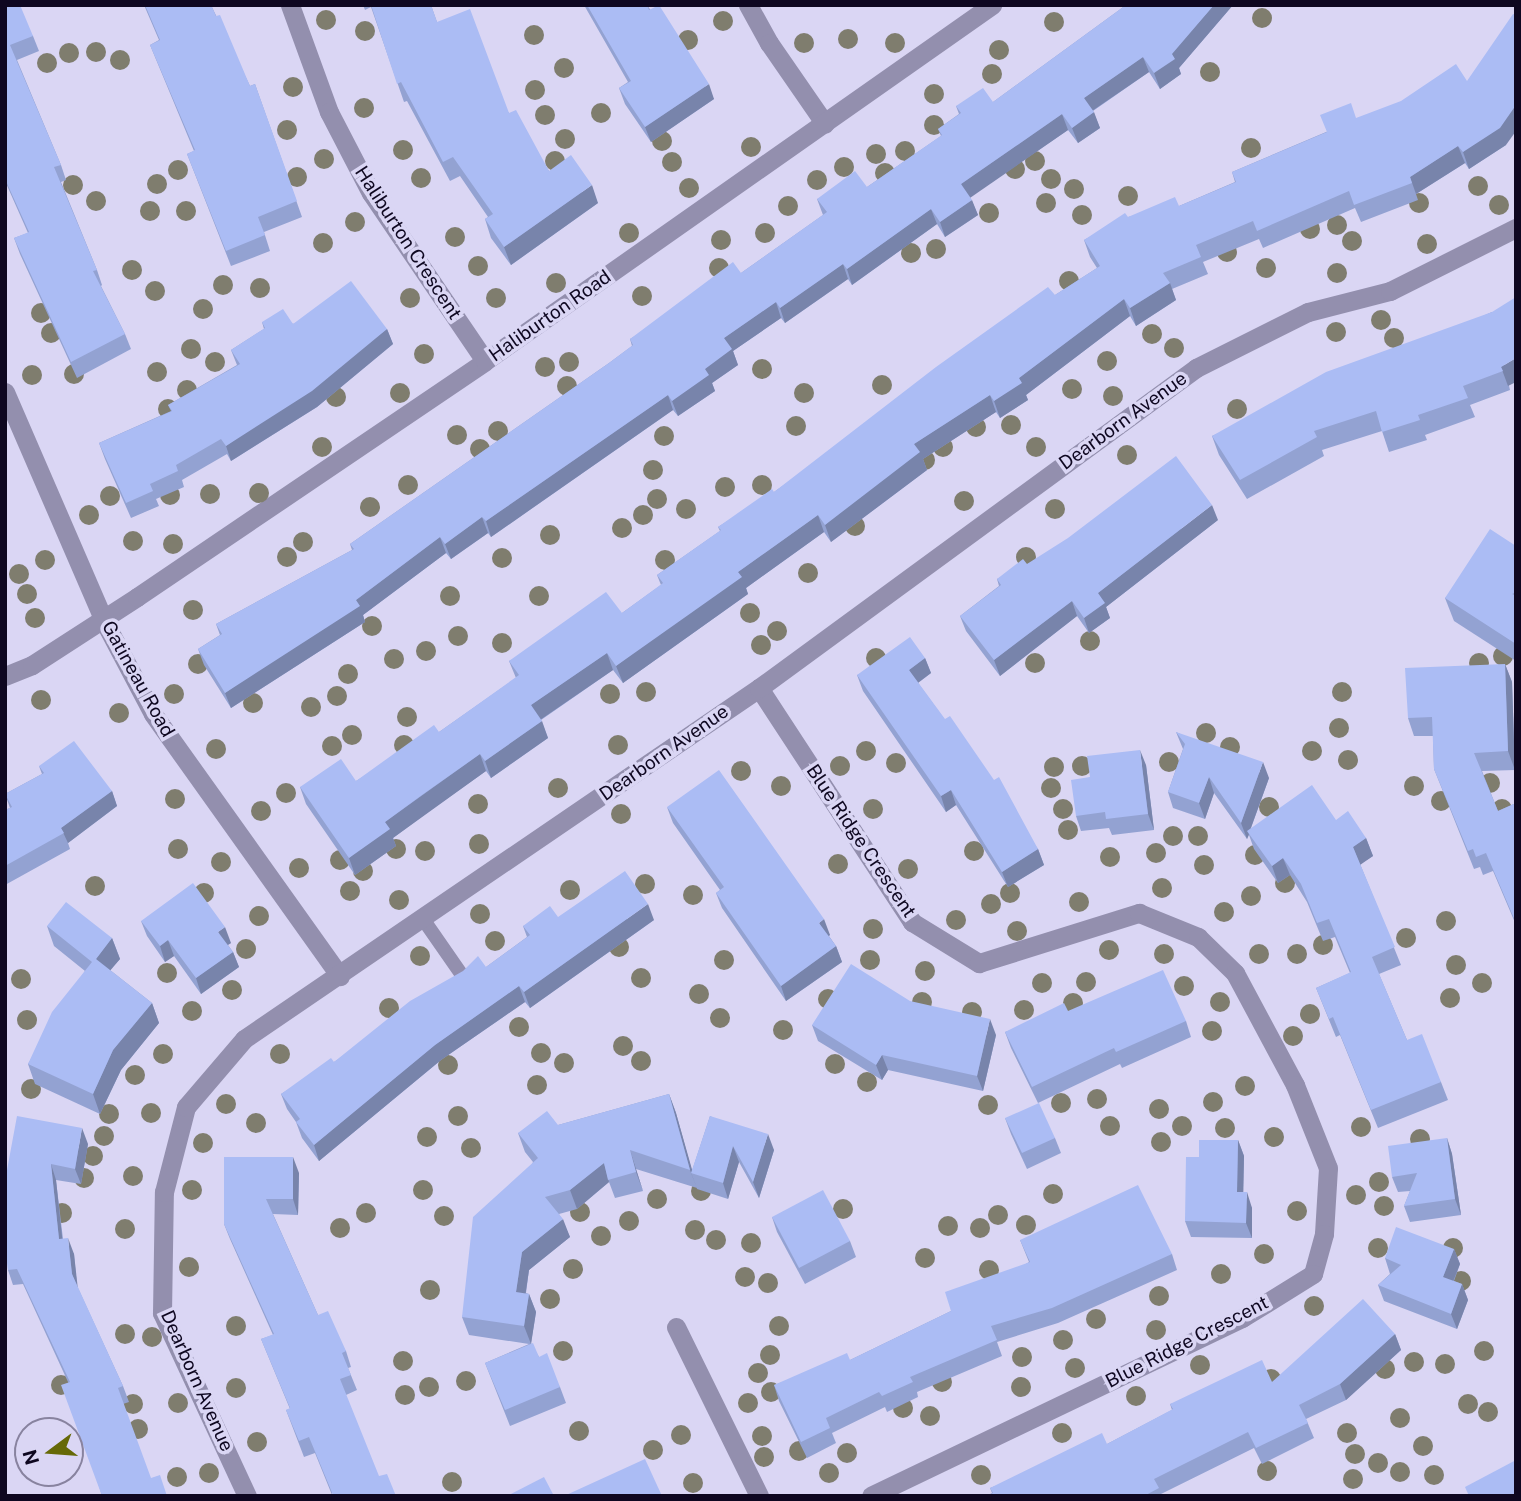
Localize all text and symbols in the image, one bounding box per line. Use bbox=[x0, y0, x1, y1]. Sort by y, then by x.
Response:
street label: Haliburton Crescent bbox=[350, 162, 466, 324]
street label: Haliburton Road bbox=[485, 265, 615, 367]
street label: Dearborn Avenue bbox=[1055, 367, 1191, 475]
street label: Gatineau Road bbox=[97, 617, 179, 741]
street label: Dearborn Avenue bbox=[595, 700, 733, 806]
street label: Blue Ridge Crescent bbox=[801, 760, 921, 922]
street label: Blue Ridge Crescent bbox=[1102, 1291, 1272, 1393]
street label: Dearborn Avenue bbox=[156, 1307, 238, 1455]
north arrow bbox=[14, 1417, 84, 1487]
text: N bbox=[18, 1447, 43, 1467]

